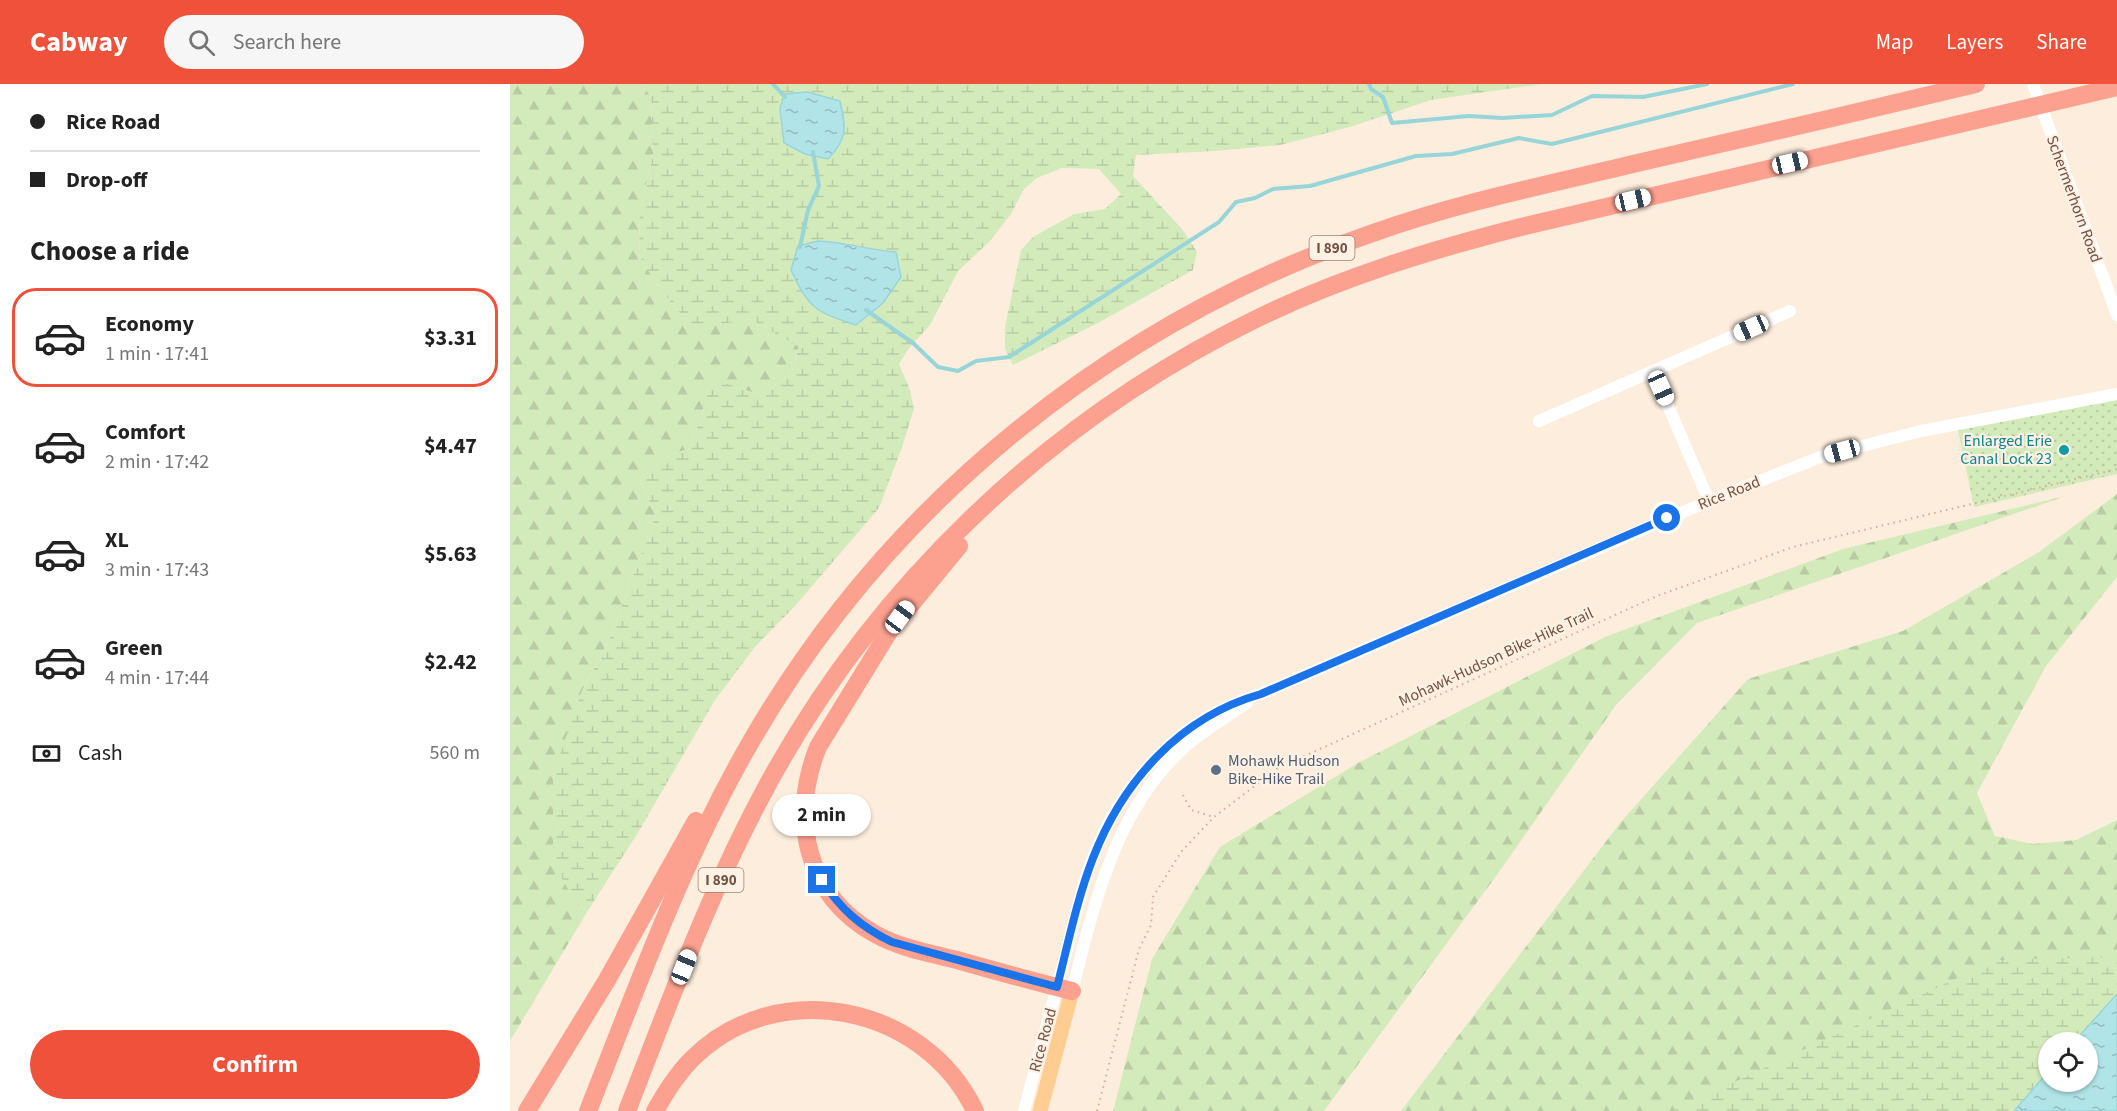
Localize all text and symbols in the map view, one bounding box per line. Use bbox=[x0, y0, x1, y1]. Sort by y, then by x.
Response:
search box bbox=[164, 15, 584, 69]
text: Cabway bbox=[30, 22, 128, 62]
icon: search bbox=[185, 26, 218, 59]
text: Search here bbox=[233, 26, 341, 58]
text: Map bbox=[1876, 27, 1913, 57]
text: Layers bbox=[1946, 27, 2003, 57]
text: Share bbox=[2036, 27, 2087, 57]
text: Rice Road bbox=[66, 106, 160, 138]
street label: Schermerhorn Road bbox=[2041, 132, 2107, 266]
car bbox=[1770, 150, 1810, 176]
text: Drop-off bbox=[66, 164, 147, 196]
car bbox=[1613, 187, 1653, 213]
text: Choose a ride bbox=[30, 232, 190, 271]
road number: I 890 bbox=[1310, 236, 1354, 260]
text: Economy bbox=[105, 308, 194, 340]
icon: car bbox=[33, 311, 87, 365]
car bbox=[1731, 312, 1771, 344]
text: $3.31 bbox=[424, 322, 477, 354]
text: 1 min · 17:41 bbox=[105, 340, 209, 368]
car bbox=[1645, 368, 1677, 408]
text: Comfort bbox=[105, 416, 186, 448]
icon: car bbox=[33, 419, 87, 473]
text: $4.47 bbox=[424, 430, 477, 462]
place label: Enlarged Erie Canal Lock 23 bbox=[1960, 430, 2052, 470]
car bbox=[1822, 438, 1862, 464]
marker: Enlarged Erie Canal Lock 23 bbox=[2057, 443, 2071, 457]
text: 2 min · 17:42 bbox=[105, 448, 209, 476]
street label: Rice Road bbox=[1695, 471, 1763, 515]
route start bbox=[1653, 504, 1680, 531]
text: XL bbox=[105, 524, 129, 556]
icon: car bbox=[33, 527, 87, 581]
text: $5.63 bbox=[424, 538, 477, 570]
text: 3 min · 17:43 bbox=[105, 556, 209, 584]
car bbox=[882, 597, 918, 637]
street label: Mohawk-Hudson Bike-Hike Trail bbox=[1395, 602, 1597, 712]
text: Green bbox=[105, 632, 163, 664]
icon: car bbox=[33, 635, 87, 689]
text: $2.42 bbox=[424, 646, 477, 678]
text: 4 min · 17:44 bbox=[105, 664, 209, 692]
icon: cash bbox=[30, 737, 63, 770]
text: Cash bbox=[78, 737, 123, 769]
text: 560 m bbox=[430, 739, 480, 767]
place label: Mohawk Hudson Bike-Hike Trail bbox=[1228, 750, 1340, 790]
marker: Mohawk Hudson Bike-Hike Trail bbox=[1209, 763, 1223, 777]
callout: 2 min bbox=[772, 793, 872, 835]
text: 2 min bbox=[797, 801, 846, 829]
route end bbox=[808, 866, 835, 893]
road number: I 890 bbox=[698, 868, 744, 892]
car bbox=[669, 947, 699, 987]
street label: Rice Road bbox=[1024, 1006, 1062, 1074]
button: Confirm bbox=[30, 1030, 480, 1099]
map controls bbox=[2038, 1032, 2098, 1092]
button: locate bbox=[2038, 1032, 2098, 1092]

